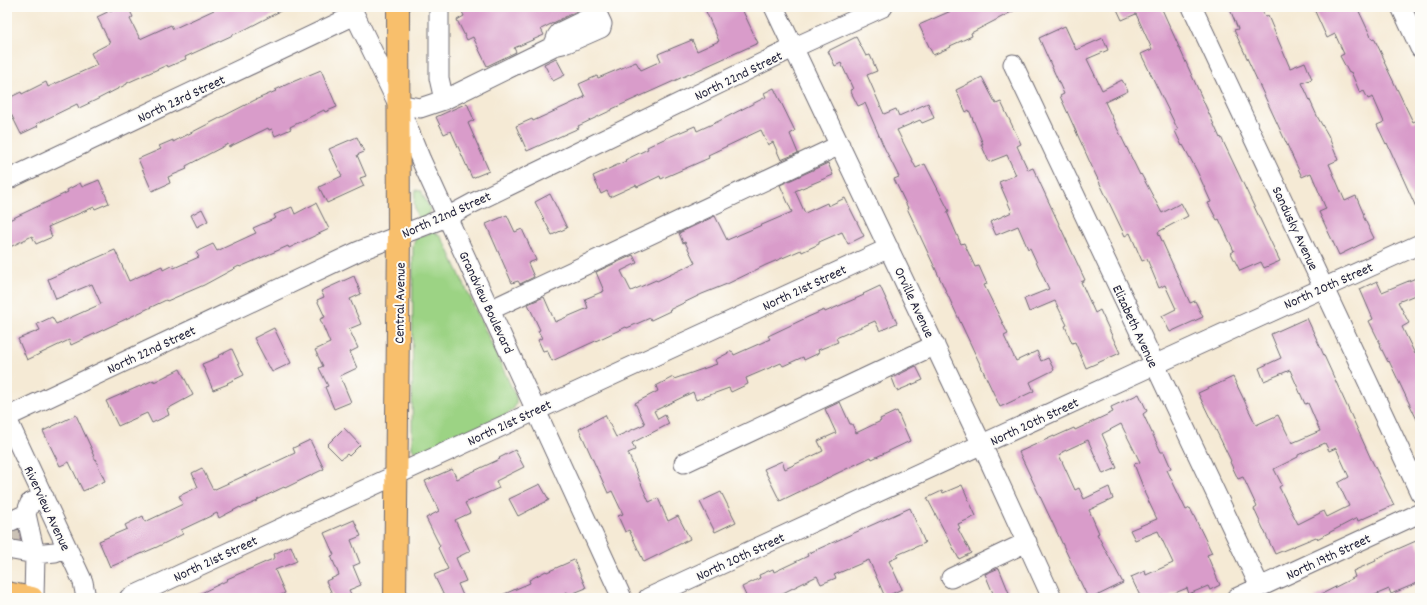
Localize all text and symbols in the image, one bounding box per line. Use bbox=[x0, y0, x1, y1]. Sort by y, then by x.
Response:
street label: North 22nd Street bbox=[692, 47, 786, 107]
street label: North 23rd Street bbox=[135, 71, 229, 129]
street label: Sandusky Avenue bbox=[1266, 184, 1322, 274]
street label: North 22nd Street bbox=[399, 187, 495, 244]
street label: Grandview Boulevard bbox=[453, 248, 518, 357]
street label: North 20th Street bbox=[1281, 258, 1377, 315]
street label: North 21st Street bbox=[760, 261, 850, 317]
street label: Central Avenue bbox=[390, 262, 412, 344]
street label: Orville Avenue bbox=[888, 264, 938, 341]
street label: Elizabeth Avenue bbox=[1106, 282, 1162, 372]
street label: North 22nd Street bbox=[104, 322, 199, 380]
street label: North 20th Street bbox=[987, 394, 1082, 452]
street label: North 21st Street bbox=[465, 396, 555, 452]
street label: Riverview Avenue bbox=[18, 463, 75, 555]
street label: North 20th Street bbox=[693, 529, 788, 587]
street label: North 19th Street bbox=[1283, 529, 1374, 586]
street label: North 21st Street bbox=[171, 532, 261, 588]

